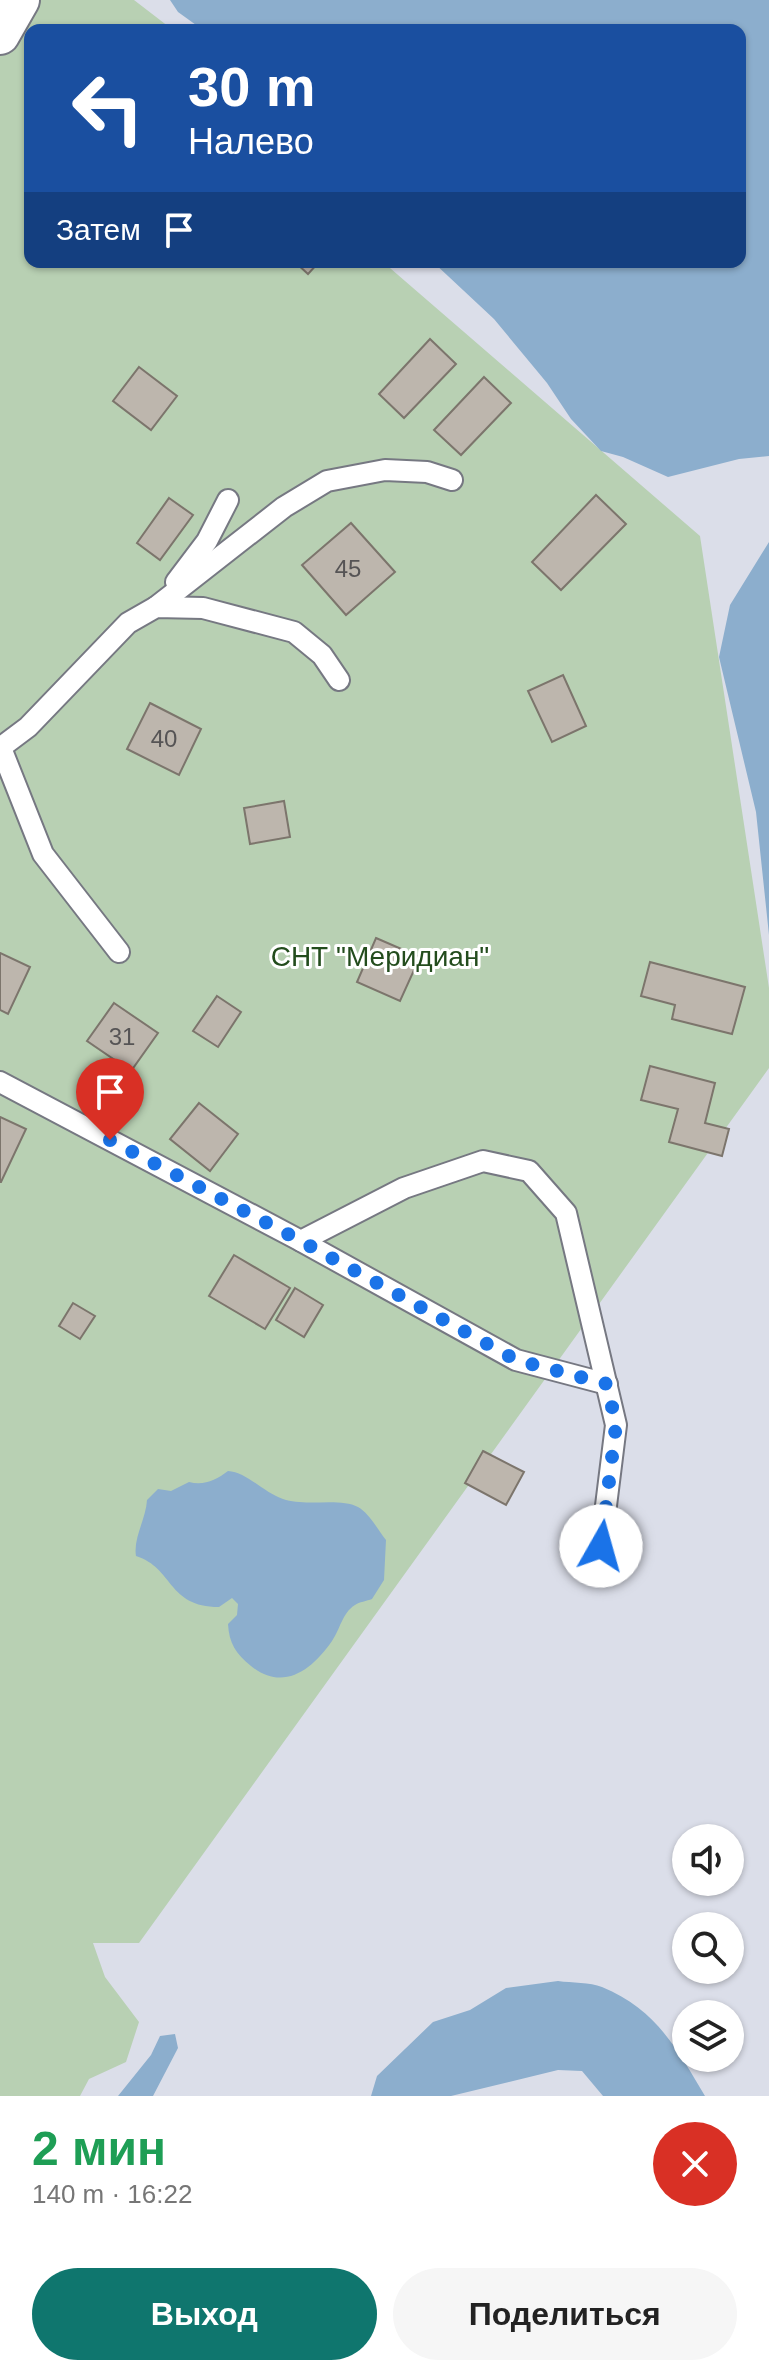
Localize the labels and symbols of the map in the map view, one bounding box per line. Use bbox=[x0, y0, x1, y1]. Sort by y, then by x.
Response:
house number: 45 bbox=[335, 555, 361, 582]
house number: 40 bbox=[151, 725, 177, 752]
park label: СНТ "Меридиан" bbox=[271, 941, 489, 972]
house number: 31 bbox=[109, 1023, 135, 1050]
pin bbox=[76, 1058, 144, 1140]
position arrow bbox=[559, 1504, 643, 1588]

